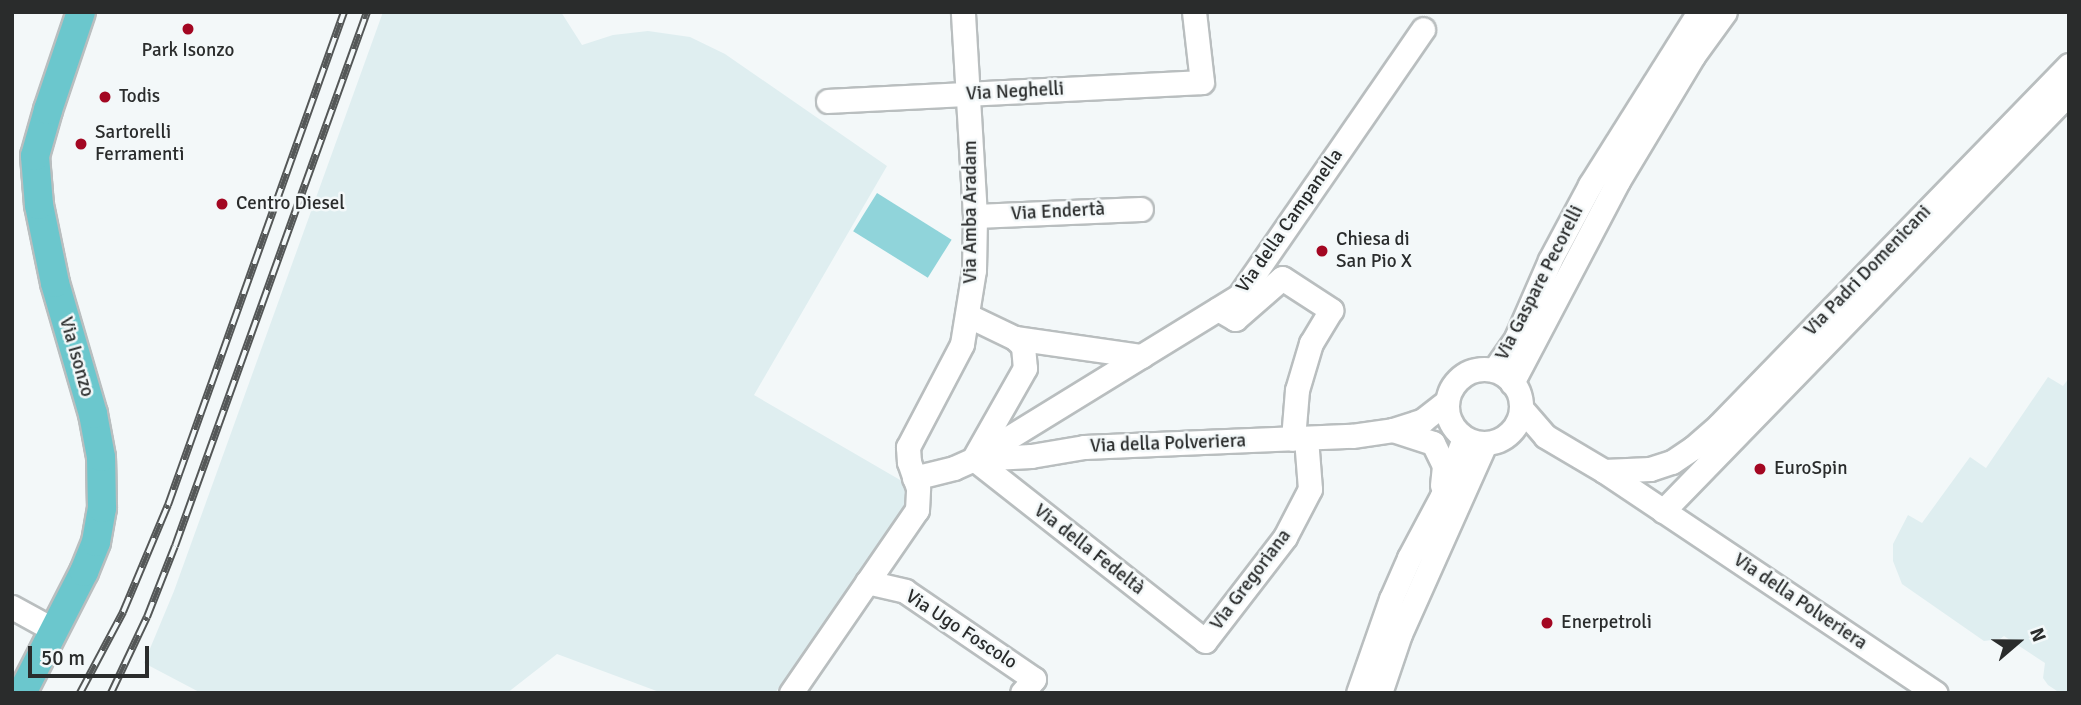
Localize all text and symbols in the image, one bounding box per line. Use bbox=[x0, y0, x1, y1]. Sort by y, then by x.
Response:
marker: Park Isonzo bbox=[180, 21, 196, 37]
place label: Park Isonzo bbox=[142, 40, 234, 62]
street label: Via Neghelli bbox=[965, 78, 1065, 106]
place label: Todis bbox=[119, 86, 160, 108]
marker: Todis bbox=[97, 89, 113, 105]
place label: Sartorelli Ferramenti bbox=[95, 122, 184, 166]
marker: Sartorelli Ferramenti bbox=[73, 136, 89, 152]
street label: Via Amba Aradam bbox=[960, 140, 982, 284]
street label: Via della Campanella bbox=[1232, 145, 1348, 297]
place label: Centro Diesel bbox=[236, 193, 345, 215]
marker: Centro Diesel bbox=[214, 196, 230, 212]
street label: Via Endertà bbox=[1010, 198, 1106, 226]
street label: Via Padri Domenicani bbox=[1800, 201, 1936, 341]
street label: Via Gaspare Pecorelli bbox=[1491, 202, 1589, 364]
place label: Chiesa di San Pio X bbox=[1336, 229, 1412, 273]
marker: Chiesa di San Pio X bbox=[1314, 243, 1330, 259]
street label: Via Isonzo bbox=[54, 314, 98, 400]
street label: Via della Polveriera bbox=[1090, 430, 1246, 458]
place label: EuroSpin bbox=[1774, 458, 1848, 480]
marker: EuroSpin bbox=[1752, 461, 1768, 477]
street label: Via della Fedeltà bbox=[1029, 500, 1149, 600]
street label: Via Gregoriana bbox=[1206, 525, 1296, 635]
street label: Via della Polveriera bbox=[1729, 549, 1871, 655]
street label: Via Ugo Foscolo bbox=[901, 586, 1021, 674]
north arrow bbox=[1983, 607, 2053, 677]
place label: Enerpetroli bbox=[1561, 612, 1652, 634]
marker: Enerpetroli bbox=[1539, 615, 1555, 631]
text: N bbox=[2024, 625, 2051, 645]
scale bar bbox=[32, 632, 152, 676]
text: 50 m bbox=[41, 645, 85, 671]

